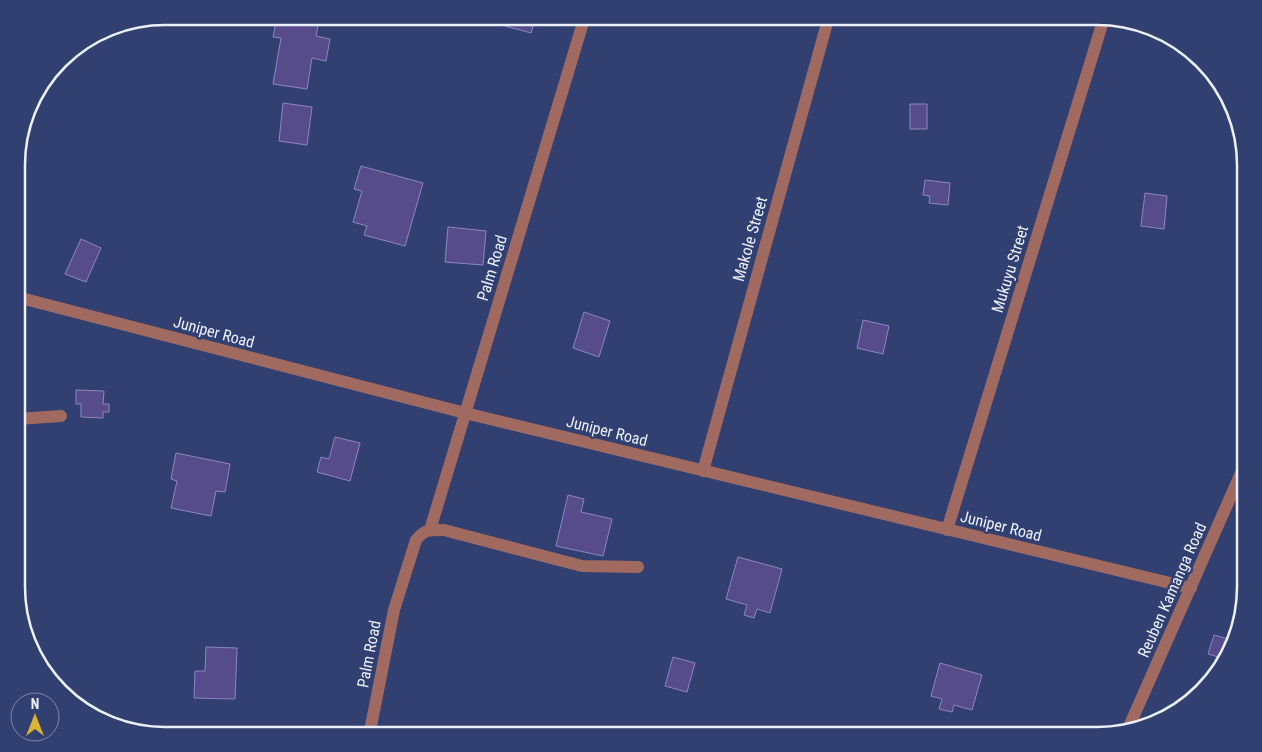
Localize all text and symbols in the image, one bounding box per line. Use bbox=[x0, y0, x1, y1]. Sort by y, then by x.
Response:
street label: Makole Street bbox=[729, 194, 771, 284]
street label: Mukuyu Street bbox=[988, 223, 1032, 315]
street label: Palm Road bbox=[473, 233, 511, 303]
street label: Juniper Road bbox=[171, 312, 257, 352]
street label: Juniper Road bbox=[564, 412, 650, 450]
street label: Juniper Road bbox=[958, 507, 1044, 545]
street label: Reuben Kamanga Road bbox=[1134, 520, 1210, 660]
street label: Palm Road bbox=[353, 619, 385, 689]
north arrow bbox=[10, 692, 60, 742]
text: N bbox=[31, 696, 39, 712]

